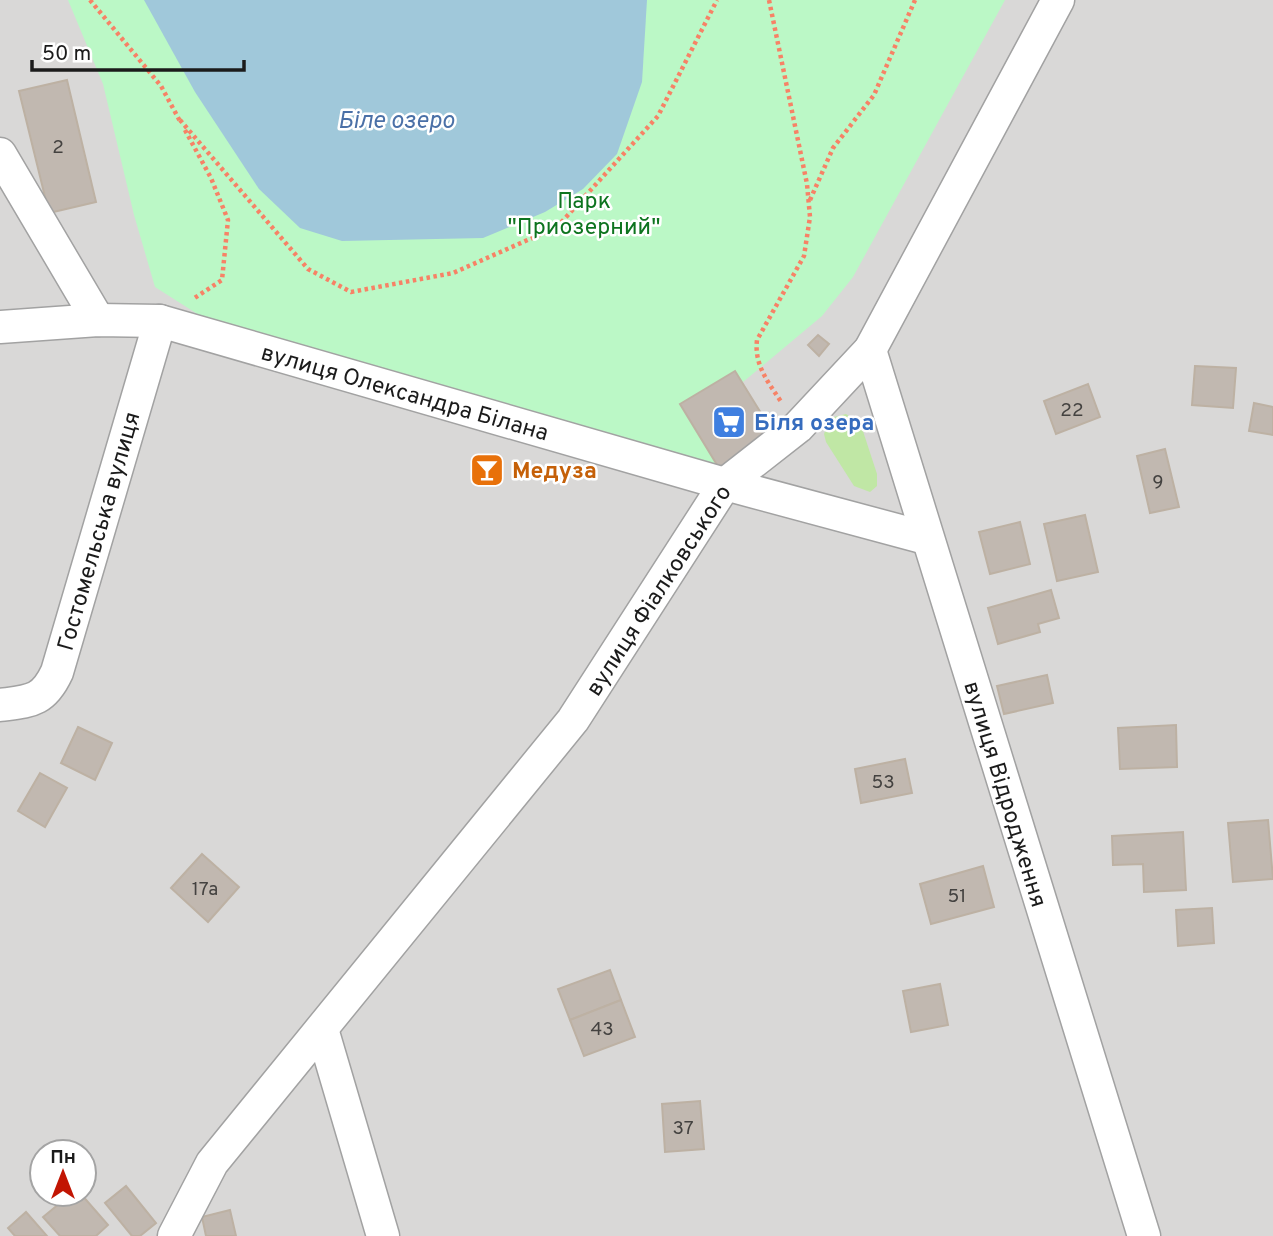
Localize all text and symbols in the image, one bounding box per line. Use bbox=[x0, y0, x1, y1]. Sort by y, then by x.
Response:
scale bar bbox=[32, 28, 243, 72]
text: 50 m bbox=[42, 41, 91, 68]
water label: Біле озеро bbox=[338, 107, 454, 137]
house number: 2 bbox=[52, 136, 64, 160]
park label: Парк "Приозерний" bbox=[508, 188, 660, 243]
street label: вулиця Олександра Білана bbox=[257, 339, 551, 449]
house number: 22 bbox=[1060, 399, 1084, 423]
supermarket icon: Біля озера bbox=[710, 403, 748, 441]
street label: Гостомельська вулиця bbox=[52, 409, 148, 654]
place label: Біля озера bbox=[754, 410, 874, 439]
bar icon: Медуза bbox=[468, 451, 506, 489]
place label: Медуза bbox=[512, 458, 597, 487]
house number: 9 bbox=[1152, 471, 1164, 495]
street label: вулиця Фіалковського bbox=[581, 480, 739, 702]
street label: вулиця Відродження bbox=[955, 678, 1052, 911]
house number: 53 bbox=[871, 771, 895, 795]
house number: 17а bbox=[192, 878, 218, 902]
house number: 51 bbox=[948, 885, 966, 909]
house number: 43 bbox=[590, 1018, 614, 1042]
house number: 37 bbox=[672, 1117, 694, 1141]
north arrow bbox=[28, 1138, 98, 1208]
text: Пн bbox=[50, 1146, 76, 1170]

